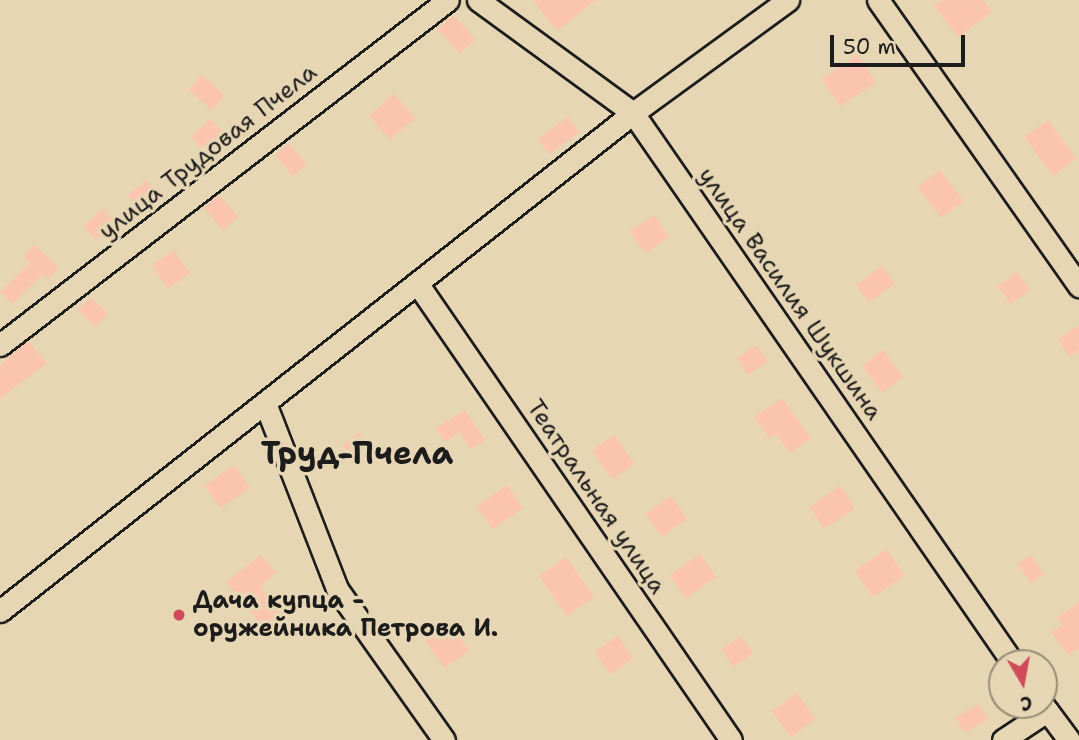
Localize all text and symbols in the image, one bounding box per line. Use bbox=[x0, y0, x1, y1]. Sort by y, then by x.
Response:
scale bar bbox=[834, 21, 969, 65]
text: 50 m bbox=[843, 33, 896, 61]
street label: улица Трудовая Пчела bbox=[93, 58, 323, 246]
street label: улица Василия Шукшина bbox=[692, 162, 888, 426]
street label: Театральная улица bbox=[520, 394, 672, 600]
district label: Труд-Пчела bbox=[261, 434, 453, 472]
place label: Дача купца - оружейника Петрова И. bbox=[193, 587, 498, 643]
marker: Дача купца - оружейника Петрова И. bbox=[171, 607, 187, 623]
north arrow bbox=[988, 649, 1058, 719]
text: С bbox=[1018, 690, 1034, 717]

